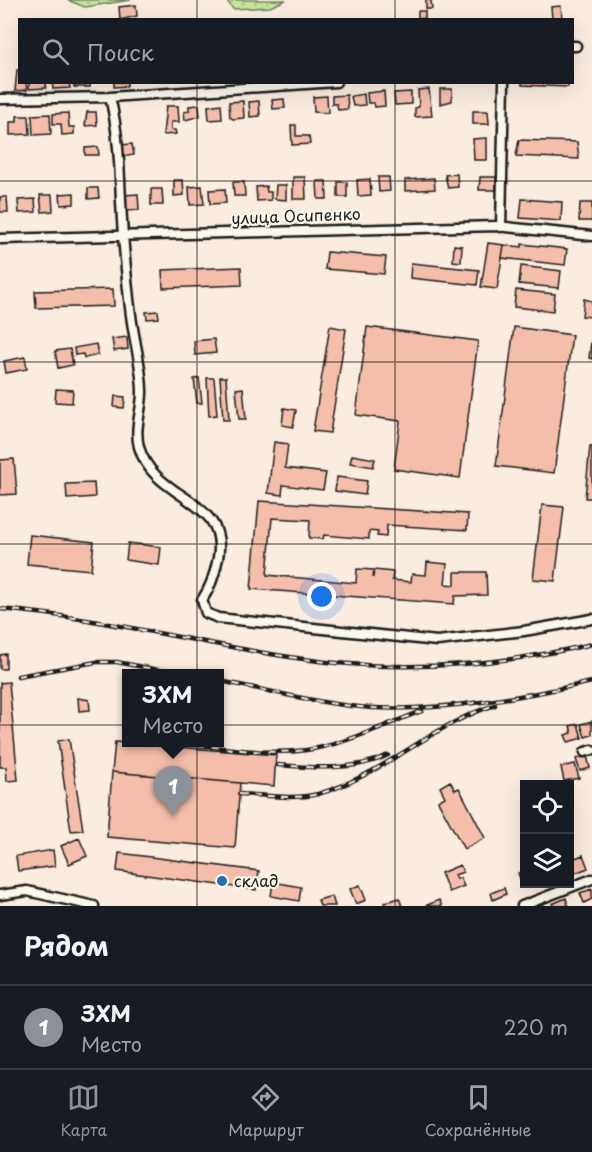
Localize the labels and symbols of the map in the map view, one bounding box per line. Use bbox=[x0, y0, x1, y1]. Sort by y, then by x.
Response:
street label: улица Осипенко bbox=[231, 201, 361, 229]
your location bbox=[307, 582, 336, 611]
pin: 1 bbox=[154, 766, 192, 816]
place label: склад bbox=[234, 868, 279, 892]
marker: склад bbox=[215, 874, 229, 888]

